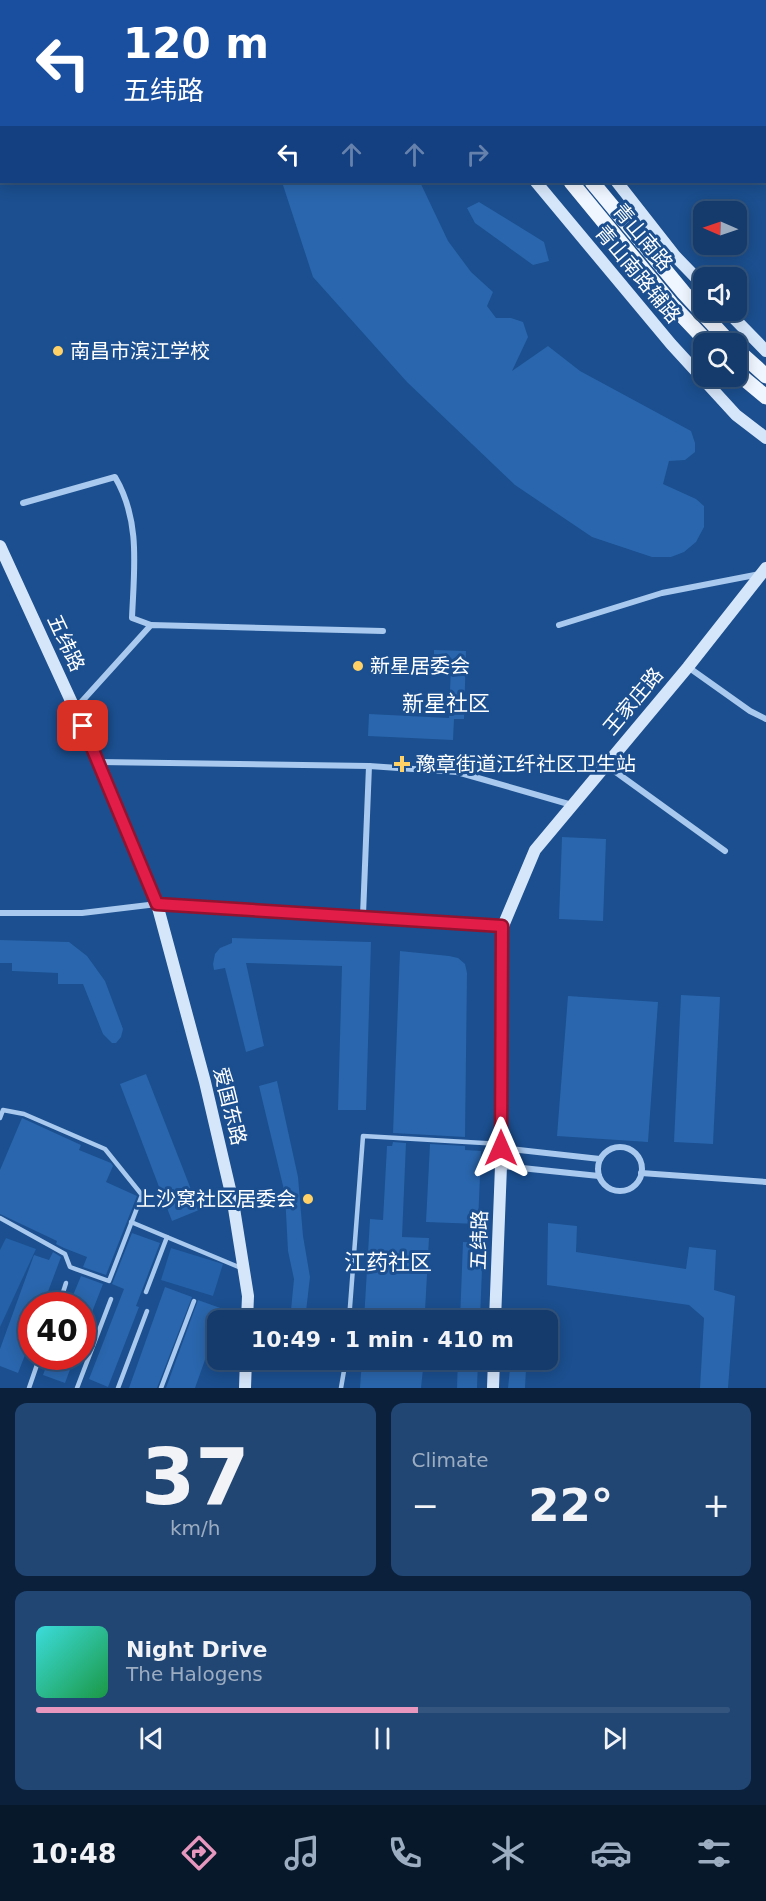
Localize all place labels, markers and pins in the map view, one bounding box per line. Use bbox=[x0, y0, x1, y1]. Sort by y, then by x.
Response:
place label: 南昌市滨江学校 bbox=[70, 339, 210, 363]
marker: 南昌市滨江学校 bbox=[51, 344, 65, 358]
place label: 新星居委会 bbox=[370, 654, 470, 678]
marker: 新星居委会 bbox=[351, 659, 365, 673]
pin bbox=[57, 700, 108, 751]
place label: 豫章街道江纤社区卫生站 bbox=[416, 752, 636, 776]
marker: 豫章街道江纤社区卫生站 bbox=[393, 755, 411, 773]
place label: 上沙窝社区居委会 bbox=[136, 1187, 296, 1211]
marker: 上沙窝社区居委会 bbox=[301, 1192, 315, 1206]

